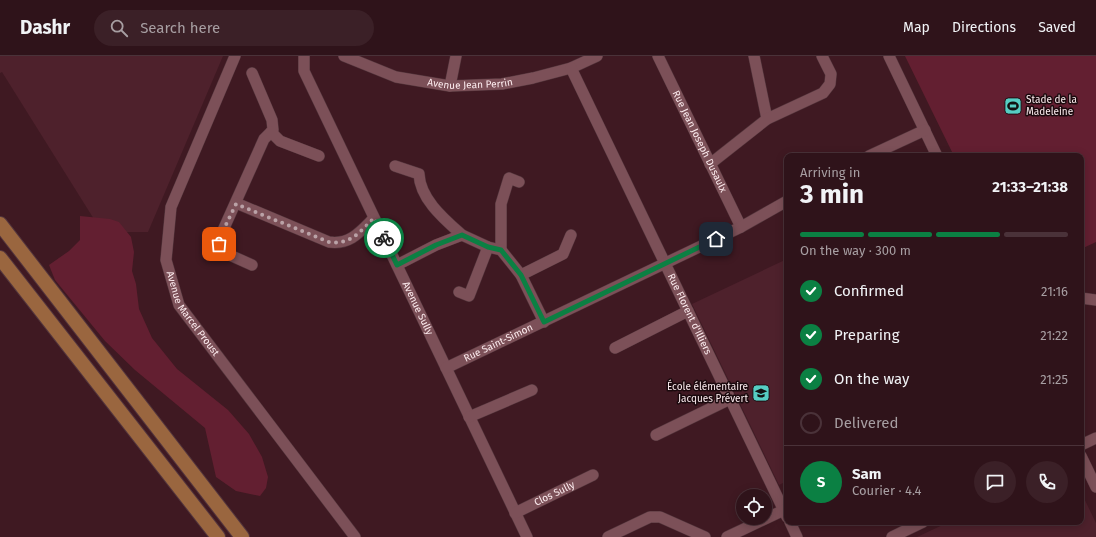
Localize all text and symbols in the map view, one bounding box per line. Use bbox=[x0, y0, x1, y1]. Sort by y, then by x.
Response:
search box bbox=[94, 10, 374, 46]
text: Dashr bbox=[20, 16, 70, 39]
icon: search bbox=[108, 17, 130, 39]
text: Search here bbox=[140, 19, 220, 37]
text: Map bbox=[903, 19, 930, 36]
text: Directions bbox=[952, 19, 1016, 36]
text: Saved bbox=[1038, 19, 1076, 36]
street label: Avenue Jean Perrin bbox=[427, 76, 514, 92]
street label: Rue Jean Joseph Dusaulx bbox=[670, 89, 729, 195]
place label: Stade de la Madeleine bbox=[1026, 94, 1077, 118]
sports icon: Stade de la Madeleine bbox=[1003, 96, 1023, 116]
text: Arriving in bbox=[800, 165, 860, 180]
text: 21:33–21:38 bbox=[992, 178, 1068, 196]
text: 3 min bbox=[800, 179, 864, 210]
courier bbox=[364, 218, 404, 258]
pin bbox=[699, 222, 733, 256]
pin bbox=[202, 227, 236, 261]
icon: bike bbox=[373, 227, 395, 249]
icon: home bbox=[705, 228, 727, 250]
icon: bag bbox=[208, 233, 230, 255]
text: On the way · 300 m bbox=[800, 243, 911, 258]
street label: Avenue Marcel Proust bbox=[164, 270, 222, 359]
street label: Rue Florent d'Illiers bbox=[665, 272, 714, 357]
street label: Avenue Sully bbox=[400, 280, 435, 337]
icon: check bbox=[800, 280, 822, 302]
text: Confirmed bbox=[834, 282, 904, 300]
text: 21:16 bbox=[1041, 284, 1068, 299]
street label: Rue Saint-Simon bbox=[462, 321, 535, 365]
icon: check bbox=[800, 324, 822, 346]
text: Preparing bbox=[834, 326, 899, 344]
text: 21:22 bbox=[1040, 328, 1068, 343]
icon: check bbox=[800, 368, 822, 390]
text: On the way bbox=[834, 370, 909, 388]
text: 21:25 bbox=[1040, 372, 1068, 387]
place label: École élémentaire Jacques Prévert bbox=[667, 379, 748, 405]
school or university icon: École élémentaire Jacques Prévert bbox=[751, 383, 771, 403]
text: Delivered bbox=[834, 414, 898, 432]
button: chat bbox=[974, 461, 1016, 503]
button: phone bbox=[1026, 461, 1068, 503]
text: Sam bbox=[852, 465, 881, 483]
text: S bbox=[817, 473, 825, 491]
street label: Clos Sully bbox=[532, 479, 577, 509]
text: Courier · 4.4 bbox=[852, 483, 922, 498]
map controls bbox=[736, 489, 772, 525]
button: locate bbox=[736, 489, 772, 525]

